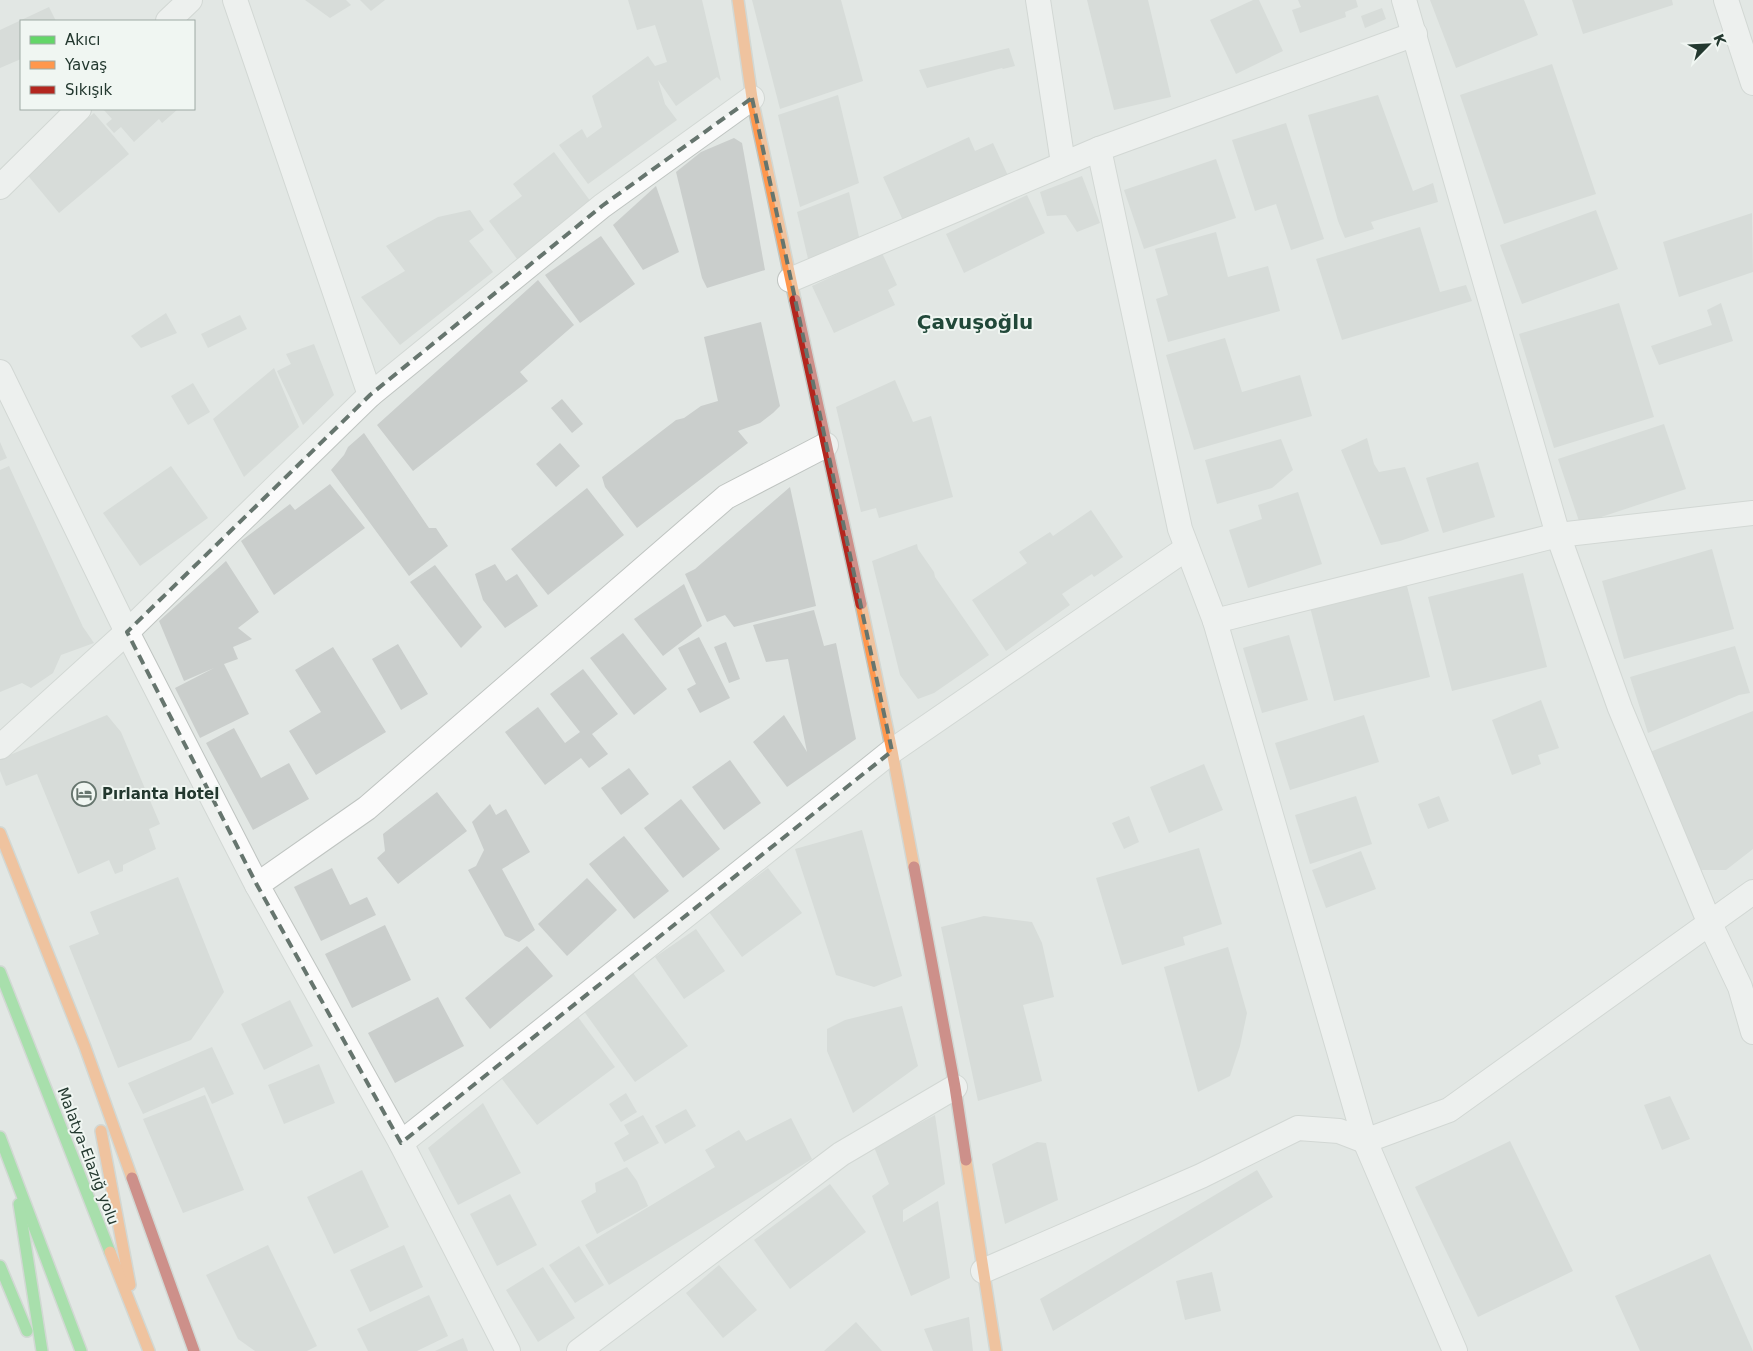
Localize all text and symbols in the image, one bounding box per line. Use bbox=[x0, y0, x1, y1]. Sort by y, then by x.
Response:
legend bbox=[20, 20, 195, 110]
north arrow bbox=[1683, 20, 1733, 70]
text: Akıcı bbox=[65, 31, 101, 49]
text: K bbox=[1710, 31, 1730, 49]
text: Yavaş bbox=[64, 56, 107, 74]
text: Sıkışık bbox=[65, 81, 113, 99]
district label: Çavuşoğlu bbox=[917, 310, 1033, 334]
hotel icon: Pırlanta Hotel bbox=[71, 781, 97, 807]
place label: Pırlanta Hotel bbox=[102, 785, 219, 803]
street label: Malatya-Elazığ yolu bbox=[53, 1085, 123, 1227]

